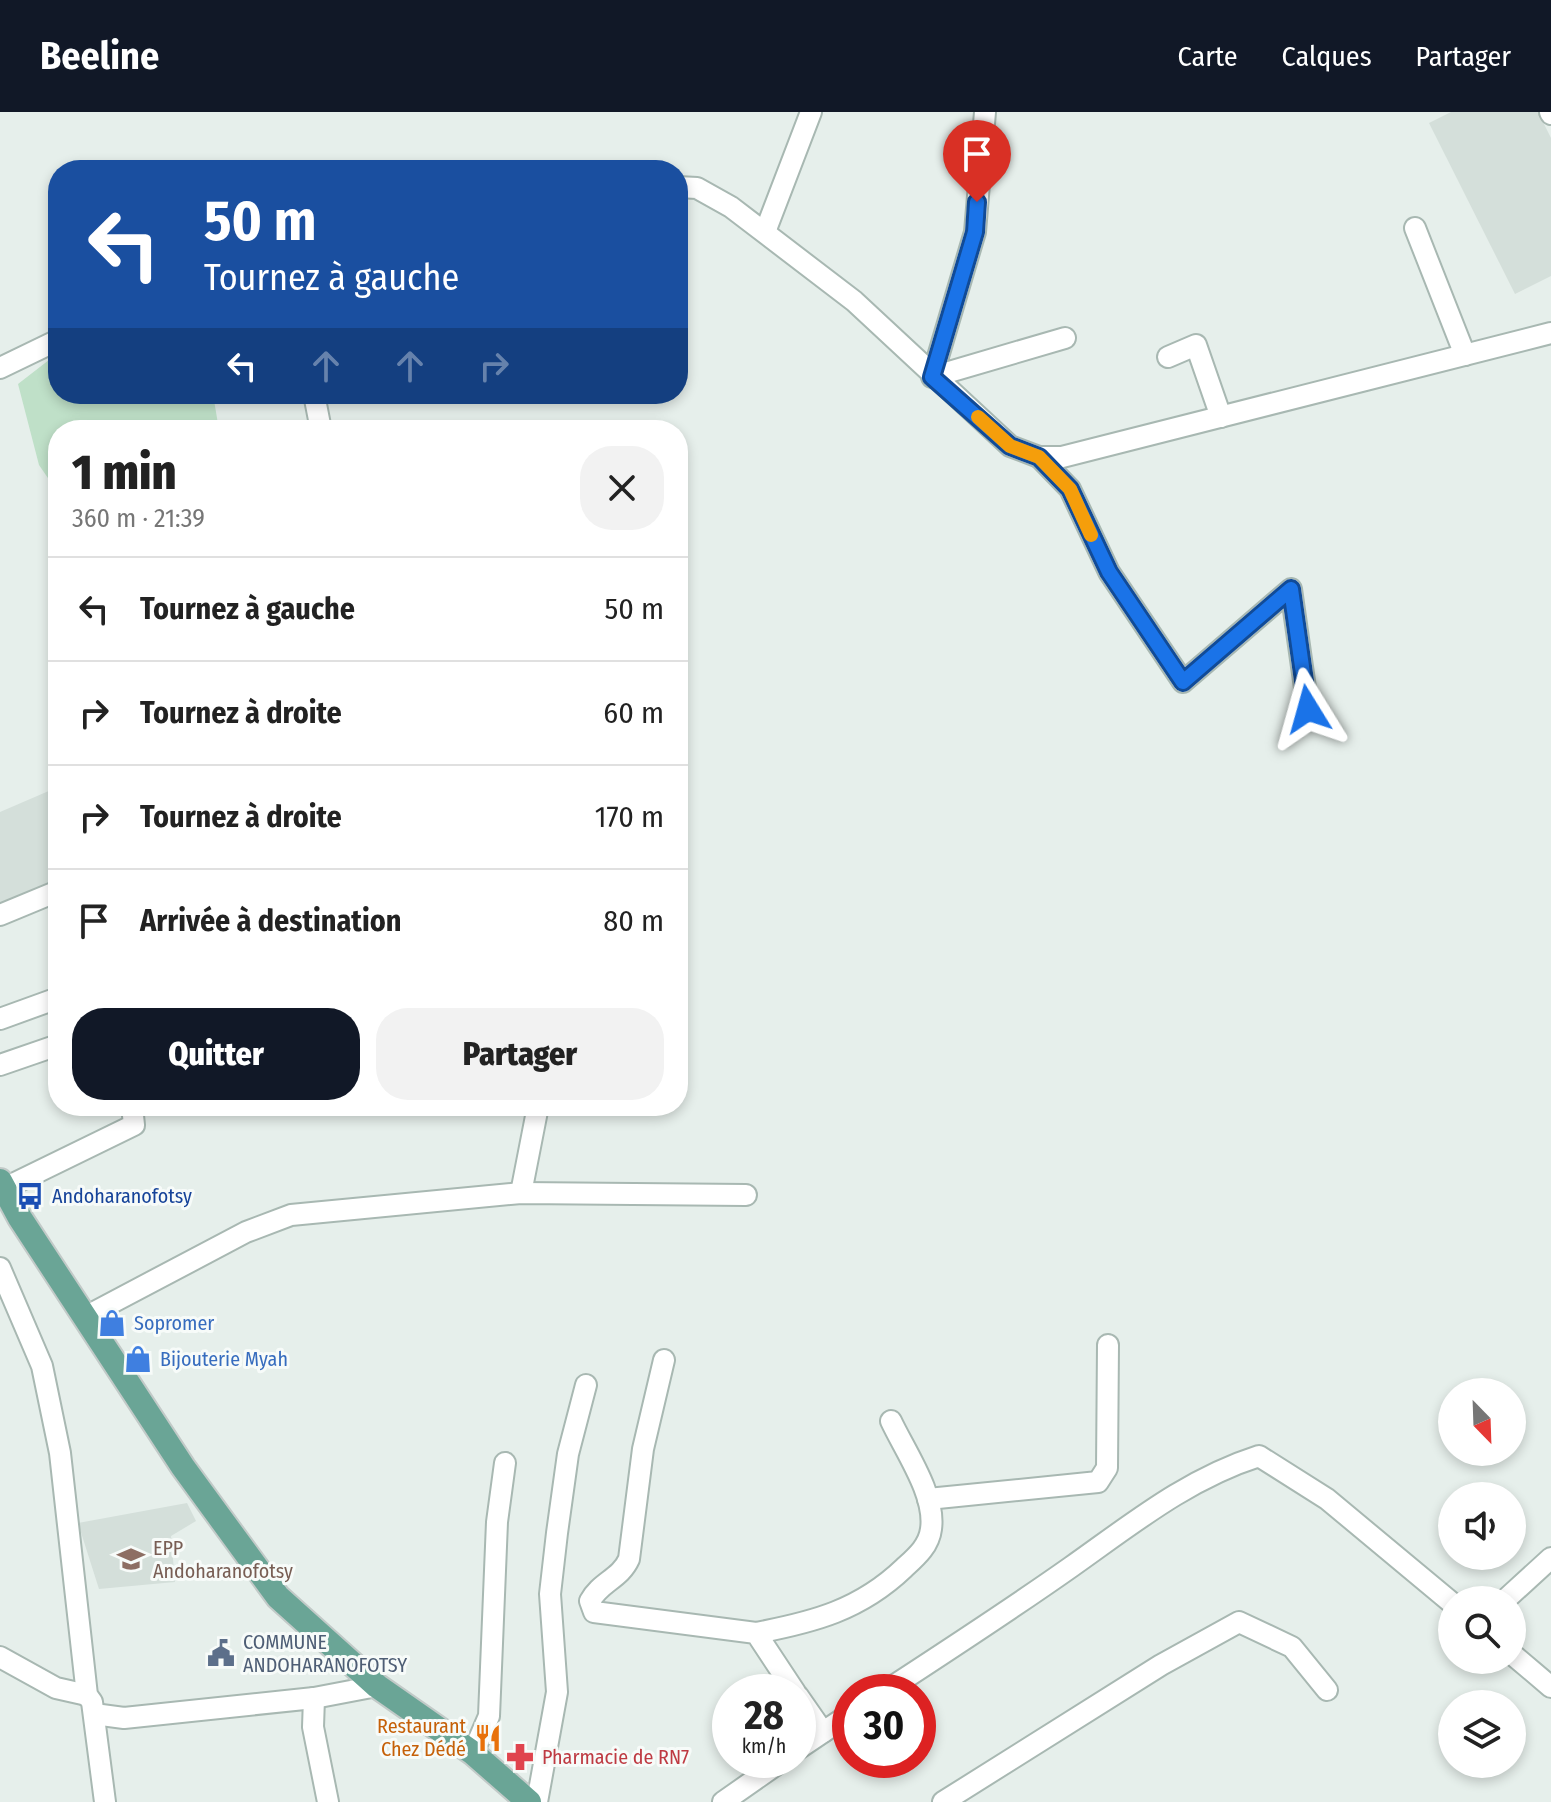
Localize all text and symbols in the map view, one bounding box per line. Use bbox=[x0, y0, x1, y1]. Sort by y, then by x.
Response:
text: Beeline bbox=[40, 33, 159, 79]
text: Carte bbox=[1178, 40, 1238, 73]
text: Calques bbox=[1282, 40, 1372, 73]
text: Partager bbox=[1416, 40, 1511, 73]
pin bbox=[943, 120, 1011, 202]
icon: arrive bbox=[955, 132, 999, 176]
text: 50 m bbox=[204, 188, 316, 255]
icon: left bbox=[72, 192, 176, 296]
text: Tournez à gauche bbox=[204, 256, 459, 300]
icon: left bbox=[220, 344, 264, 388]
icon: ahead bbox=[304, 344, 348, 388]
icon: ahead bbox=[388, 344, 432, 388]
icon: right bbox=[472, 344, 516, 388]
text: 1 min bbox=[72, 444, 176, 502]
button: close bbox=[580, 446, 664, 530]
text: 360 m · 21:39 bbox=[72, 503, 205, 534]
icon: left bbox=[72, 587, 116, 631]
text: Tournez à gauche bbox=[140, 591, 355, 627]
text: 50 m bbox=[604, 591, 664, 627]
position arrow bbox=[1266, 667, 1350, 751]
icon: right bbox=[72, 691, 116, 735]
text: Tournez à droite bbox=[140, 695, 342, 731]
text: 60 m bbox=[603, 695, 664, 731]
icon: right bbox=[72, 795, 116, 839]
text: Tournez à droite bbox=[140, 799, 342, 835]
text: 170 m bbox=[595, 799, 664, 835]
icon: arrive bbox=[72, 899, 116, 943]
text: Arrivée à destination bbox=[140, 903, 401, 939]
text: 80 m bbox=[603, 903, 664, 939]
button: Quitter bbox=[72, 1008, 360, 1100]
button: Partager bbox=[376, 1008, 664, 1100]
bus stop icon: Andoharanofotsy bbox=[15, 1181, 45, 1211]
place label: Andoharanofotsy bbox=[52, 1184, 192, 1208]
shop icon: Sopromer bbox=[97, 1308, 127, 1338]
place label: Sopromer bbox=[134, 1311, 214, 1335]
shop icon: Bijouterie Myah bbox=[123, 1344, 153, 1374]
place label: Bijouterie Myah bbox=[160, 1347, 288, 1371]
north arrow bbox=[1438, 1378, 1526, 1466]
map controls bbox=[1438, 1378, 1526, 1778]
button: sound bbox=[1438, 1482, 1526, 1570]
place label: EPP Andoharanofotsy bbox=[153, 1536, 293, 1583]
school or university icon: EPP Andoharanofotsy bbox=[116, 1544, 146, 1574]
button: search bbox=[1438, 1586, 1526, 1674]
place label: COMMUNE ANDOHARANOFOTSY bbox=[243, 1630, 407, 1677]
public building icon: COMMUNE ANDOHARANOFOTSY bbox=[206, 1638, 236, 1668]
speed limit sign: 30 bbox=[832, 1674, 936, 1778]
button: layers bbox=[1438, 1690, 1526, 1778]
text: 28 bbox=[744, 1692, 784, 1740]
place label: Restaurant Chez Dédé bbox=[377, 1714, 466, 1761]
restaurant icon: Restaurant Chez Dédé bbox=[473, 1723, 503, 1753]
text: km/h bbox=[742, 1734, 786, 1758]
pharmacy icon: Pharmacie de RN7 bbox=[505, 1742, 535, 1772]
place label: Pharmacie de RN7 bbox=[542, 1745, 689, 1769]

